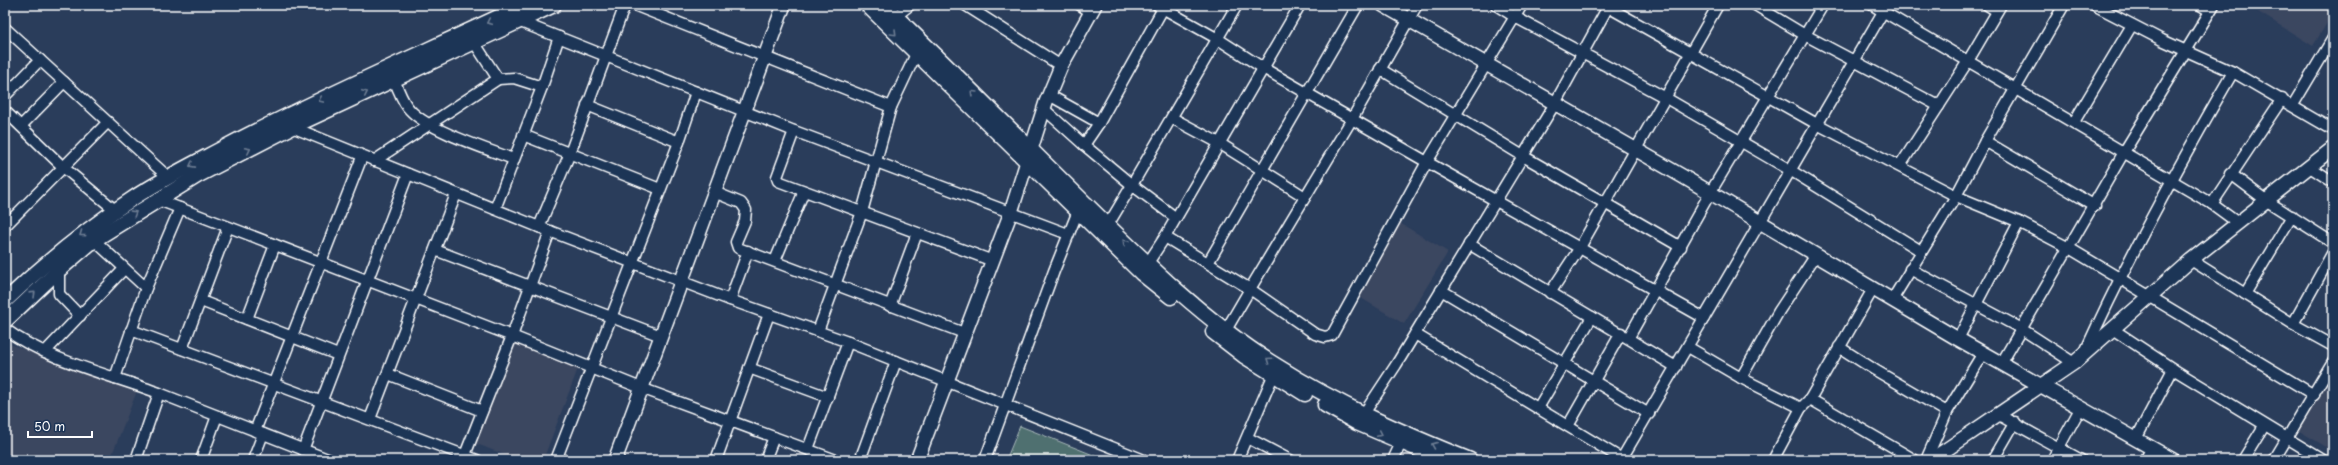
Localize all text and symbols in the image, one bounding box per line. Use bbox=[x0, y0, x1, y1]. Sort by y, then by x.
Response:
one-way arrow bbox=[486, 17, 494, 25]
one-way arrow bbox=[889, 28, 897, 36]
one-way arrow bbox=[360, 90, 368, 98]
one-way arrow bbox=[970, 90, 978, 97]
one-way arrow bbox=[317, 95, 325, 103]
one-way arrow bbox=[243, 147, 251, 154]
one-way arrow bbox=[189, 160, 196, 168]
one-way arrow bbox=[130, 211, 137, 218]
one-way arrow bbox=[79, 229, 86, 237]
one-way arrow bbox=[1122, 240, 1130, 247]
one-way arrow bbox=[28, 292, 36, 299]
one-way arrow bbox=[1266, 357, 1273, 365]
scale bar bbox=[28, 413, 92, 439]
text: 50 m bbox=[34, 417, 65, 435]
one-way arrow bbox=[1376, 429, 1384, 437]
one-way arrow bbox=[1430, 442, 1437, 450]

